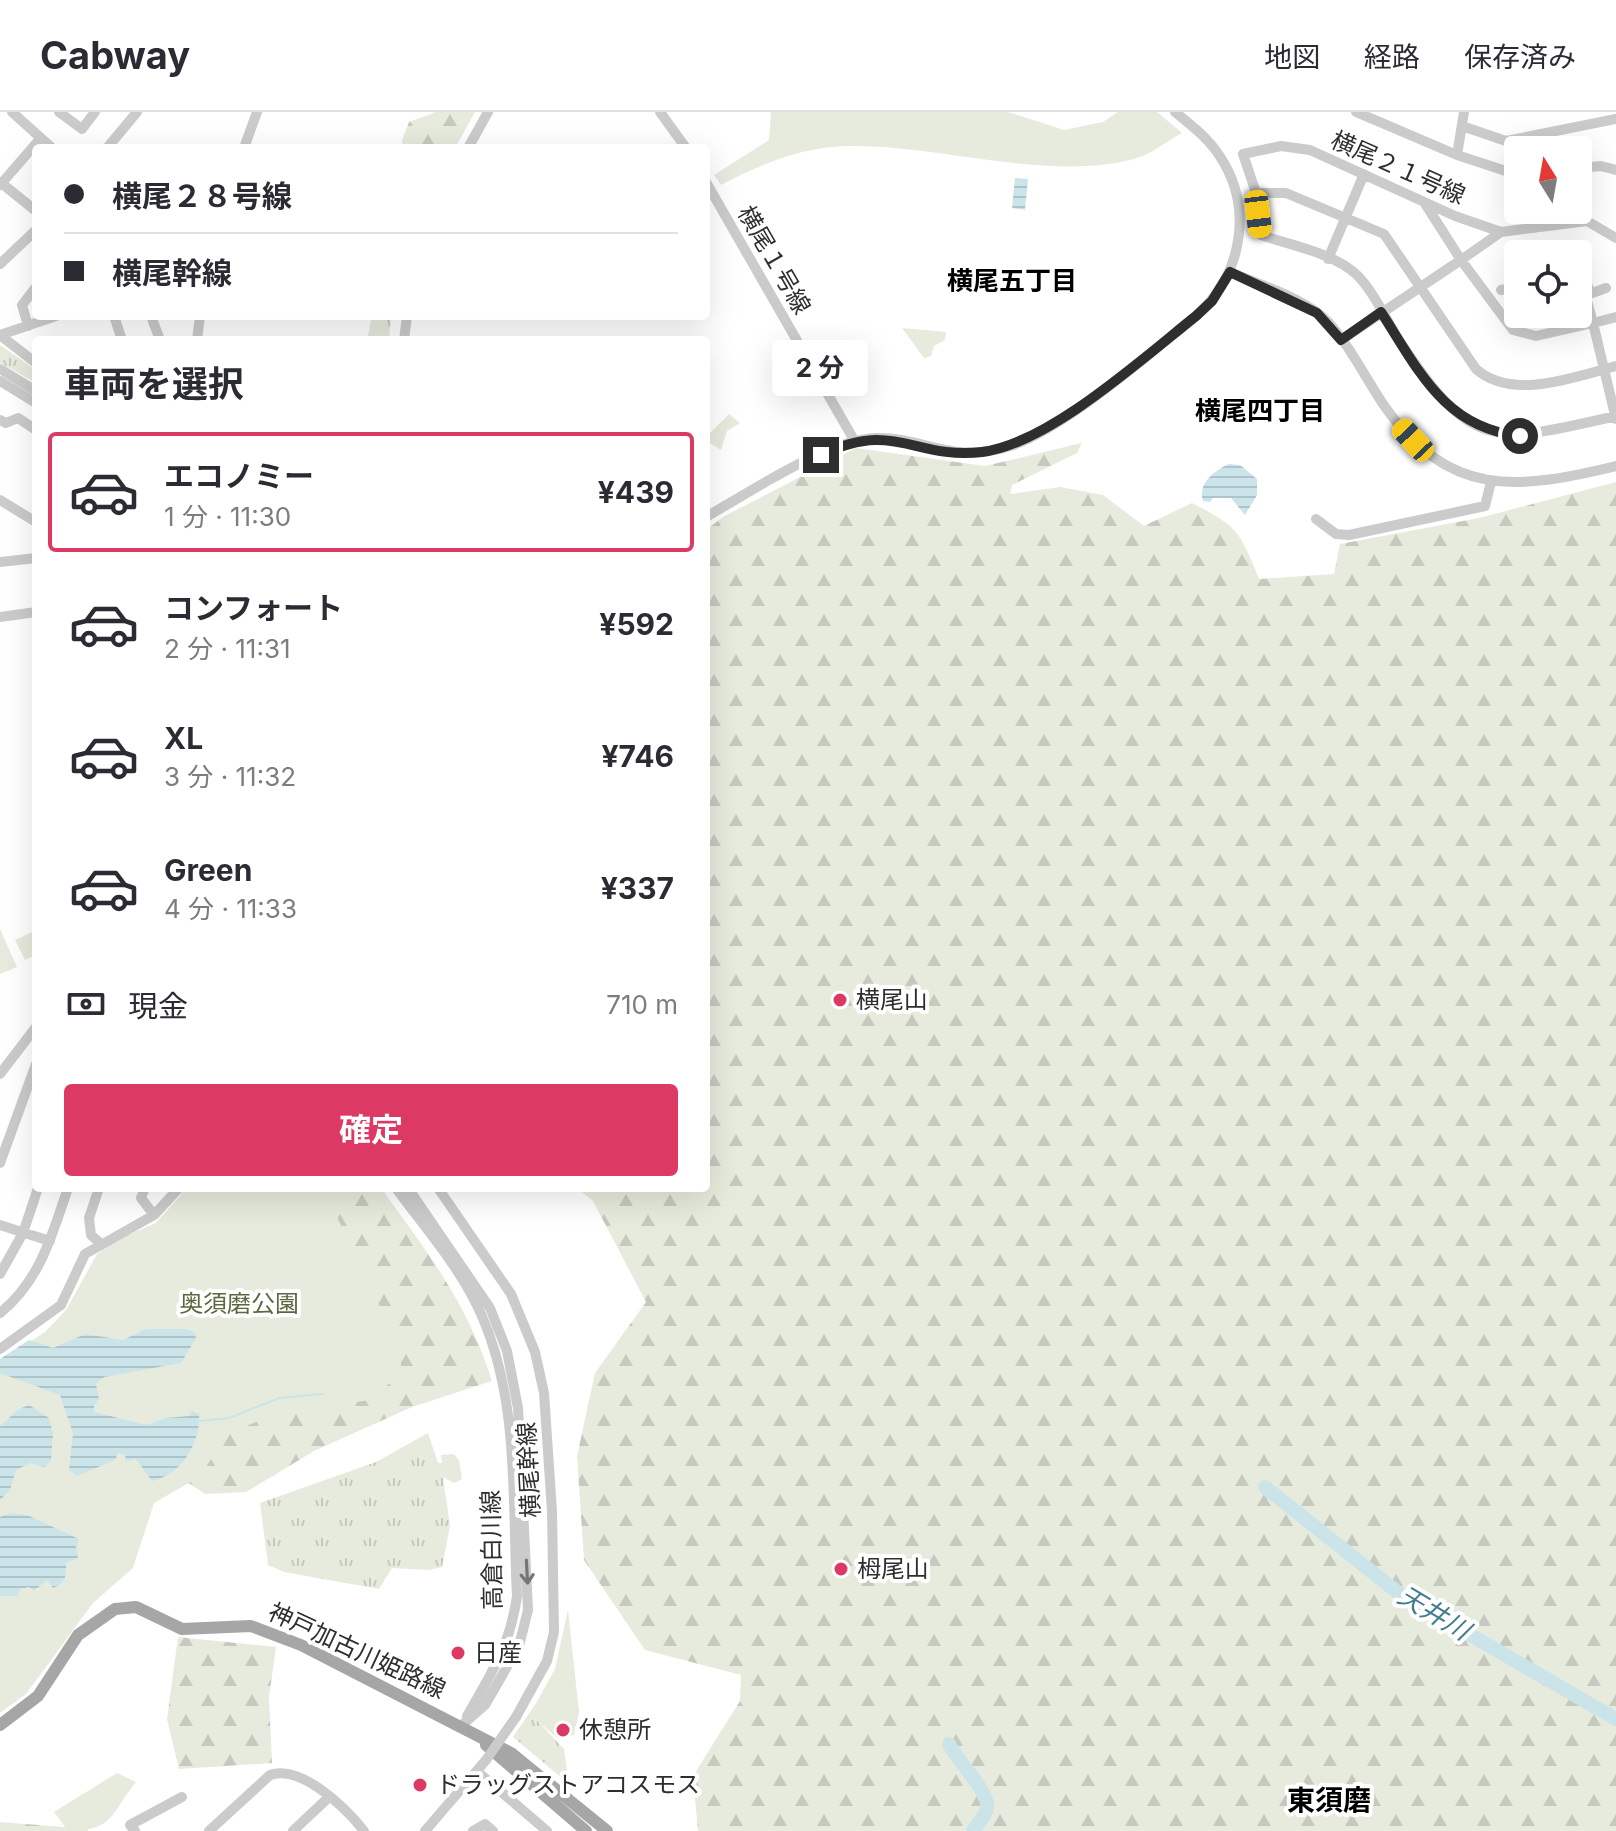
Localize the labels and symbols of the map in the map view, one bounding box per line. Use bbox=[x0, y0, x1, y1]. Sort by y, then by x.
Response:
street label: 横尾２１号線 bbox=[1327, 125, 1470, 210]
north arrow bbox=[1504, 136, 1592, 224]
car bbox=[1243, 189, 1273, 239]
street label: 横尾１号線 bbox=[732, 201, 817, 319]
district label: 横尾五丁目 bbox=[947, 265, 1077, 296]
callout: 2 分 bbox=[773, 339, 869, 395]
district label: 横尾四丁目 bbox=[1195, 395, 1325, 426]
car bbox=[1388, 414, 1438, 466]
route start bbox=[1502, 418, 1538, 454]
route end bbox=[803, 437, 839, 473]
place label: 横尾山 bbox=[856, 985, 928, 1014]
marker: 横尾山 bbox=[831, 991, 849, 1009]
park label: 奥須磨公園 bbox=[179, 1289, 299, 1318]
street label: 横尾幹線 bbox=[512, 1421, 545, 1519]
street label: 高倉白川線 bbox=[476, 1490, 507, 1610]
place label: 栂尾山 bbox=[857, 1554, 929, 1583]
one-way arrow bbox=[520, 1558, 535, 1585]
marker: 栂尾山 bbox=[832, 1560, 850, 1578]
water label: 天井川 bbox=[1393, 1579, 1478, 1647]
street label: 神戸加古川姫路線 bbox=[264, 1597, 450, 1704]
place label: 日産 bbox=[474, 1638, 522, 1667]
marker: 日産 bbox=[449, 1644, 467, 1662]
place label: 休憩所 bbox=[579, 1715, 651, 1744]
marker: 休憩所 bbox=[554, 1721, 572, 1739]
place label: ドラッグストアコスモス bbox=[436, 1770, 700, 1799]
marker: ドラッグストアコスモス bbox=[411, 1776, 429, 1794]
district label: 東須磨 bbox=[1287, 1783, 1371, 1817]

